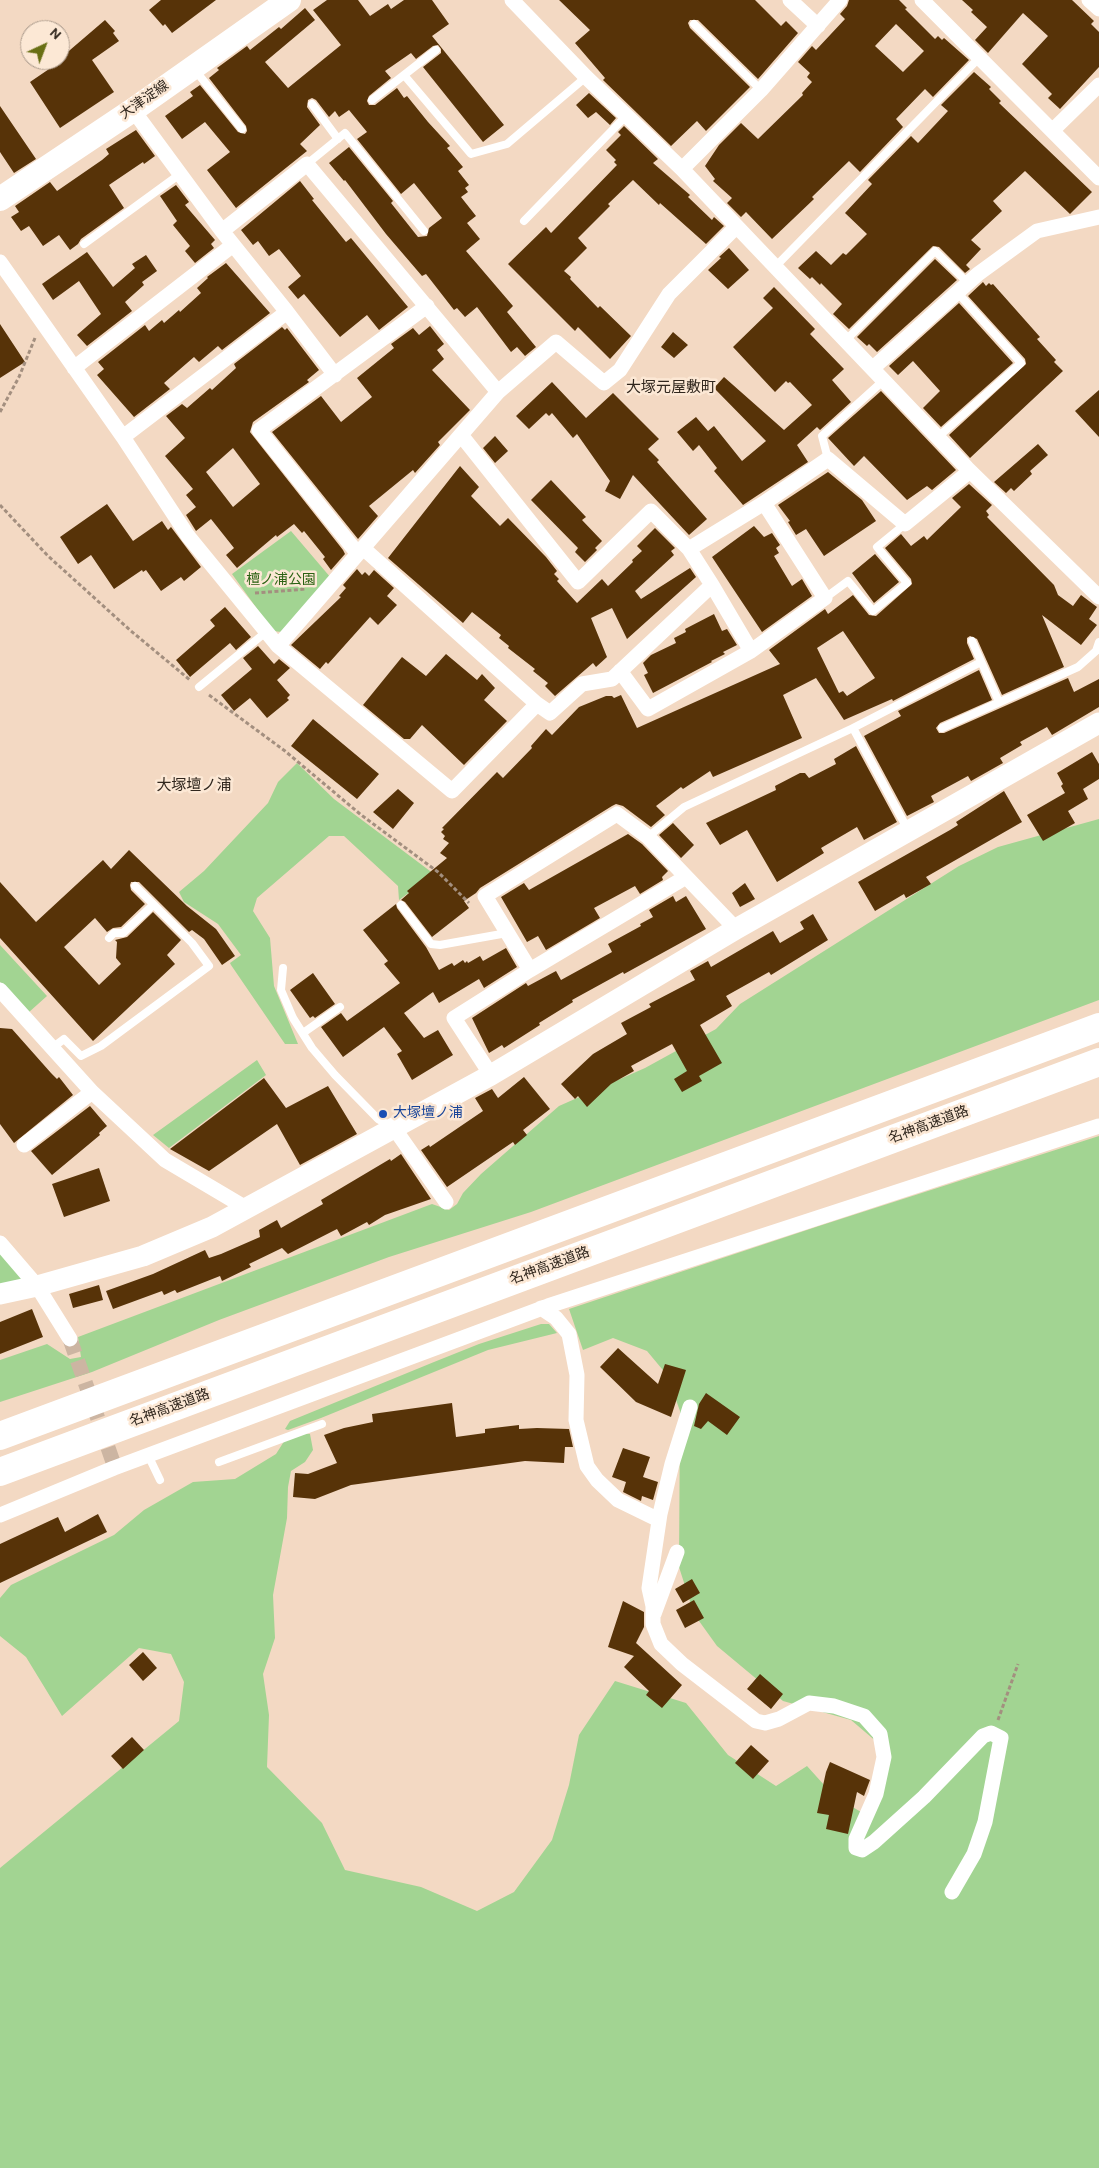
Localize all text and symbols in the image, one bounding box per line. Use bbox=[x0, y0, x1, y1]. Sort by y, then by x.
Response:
north arrow bbox=[20, 20, 70, 70]
text: N bbox=[45, 25, 64, 44]
street label: 大津淀線 bbox=[117, 78, 173, 124]
district label: 大塚元屋敷町 bbox=[626, 380, 716, 398]
park label: 檀ノ浦公園 bbox=[246, 573, 316, 589]
district label: 大塚壇ノ浦 bbox=[157, 778, 231, 796]
street label: 名神高速道路 bbox=[887, 1104, 971, 1148]
place label: 大塚壇ノ浦 bbox=[393, 1106, 463, 1122]
marker: 大塚壇ノ浦 bbox=[377, 1108, 389, 1120]
street label: 名神高速道路 bbox=[508, 1245, 592, 1289]
street label: 名神高速道路 bbox=[128, 1387, 212, 1431]

